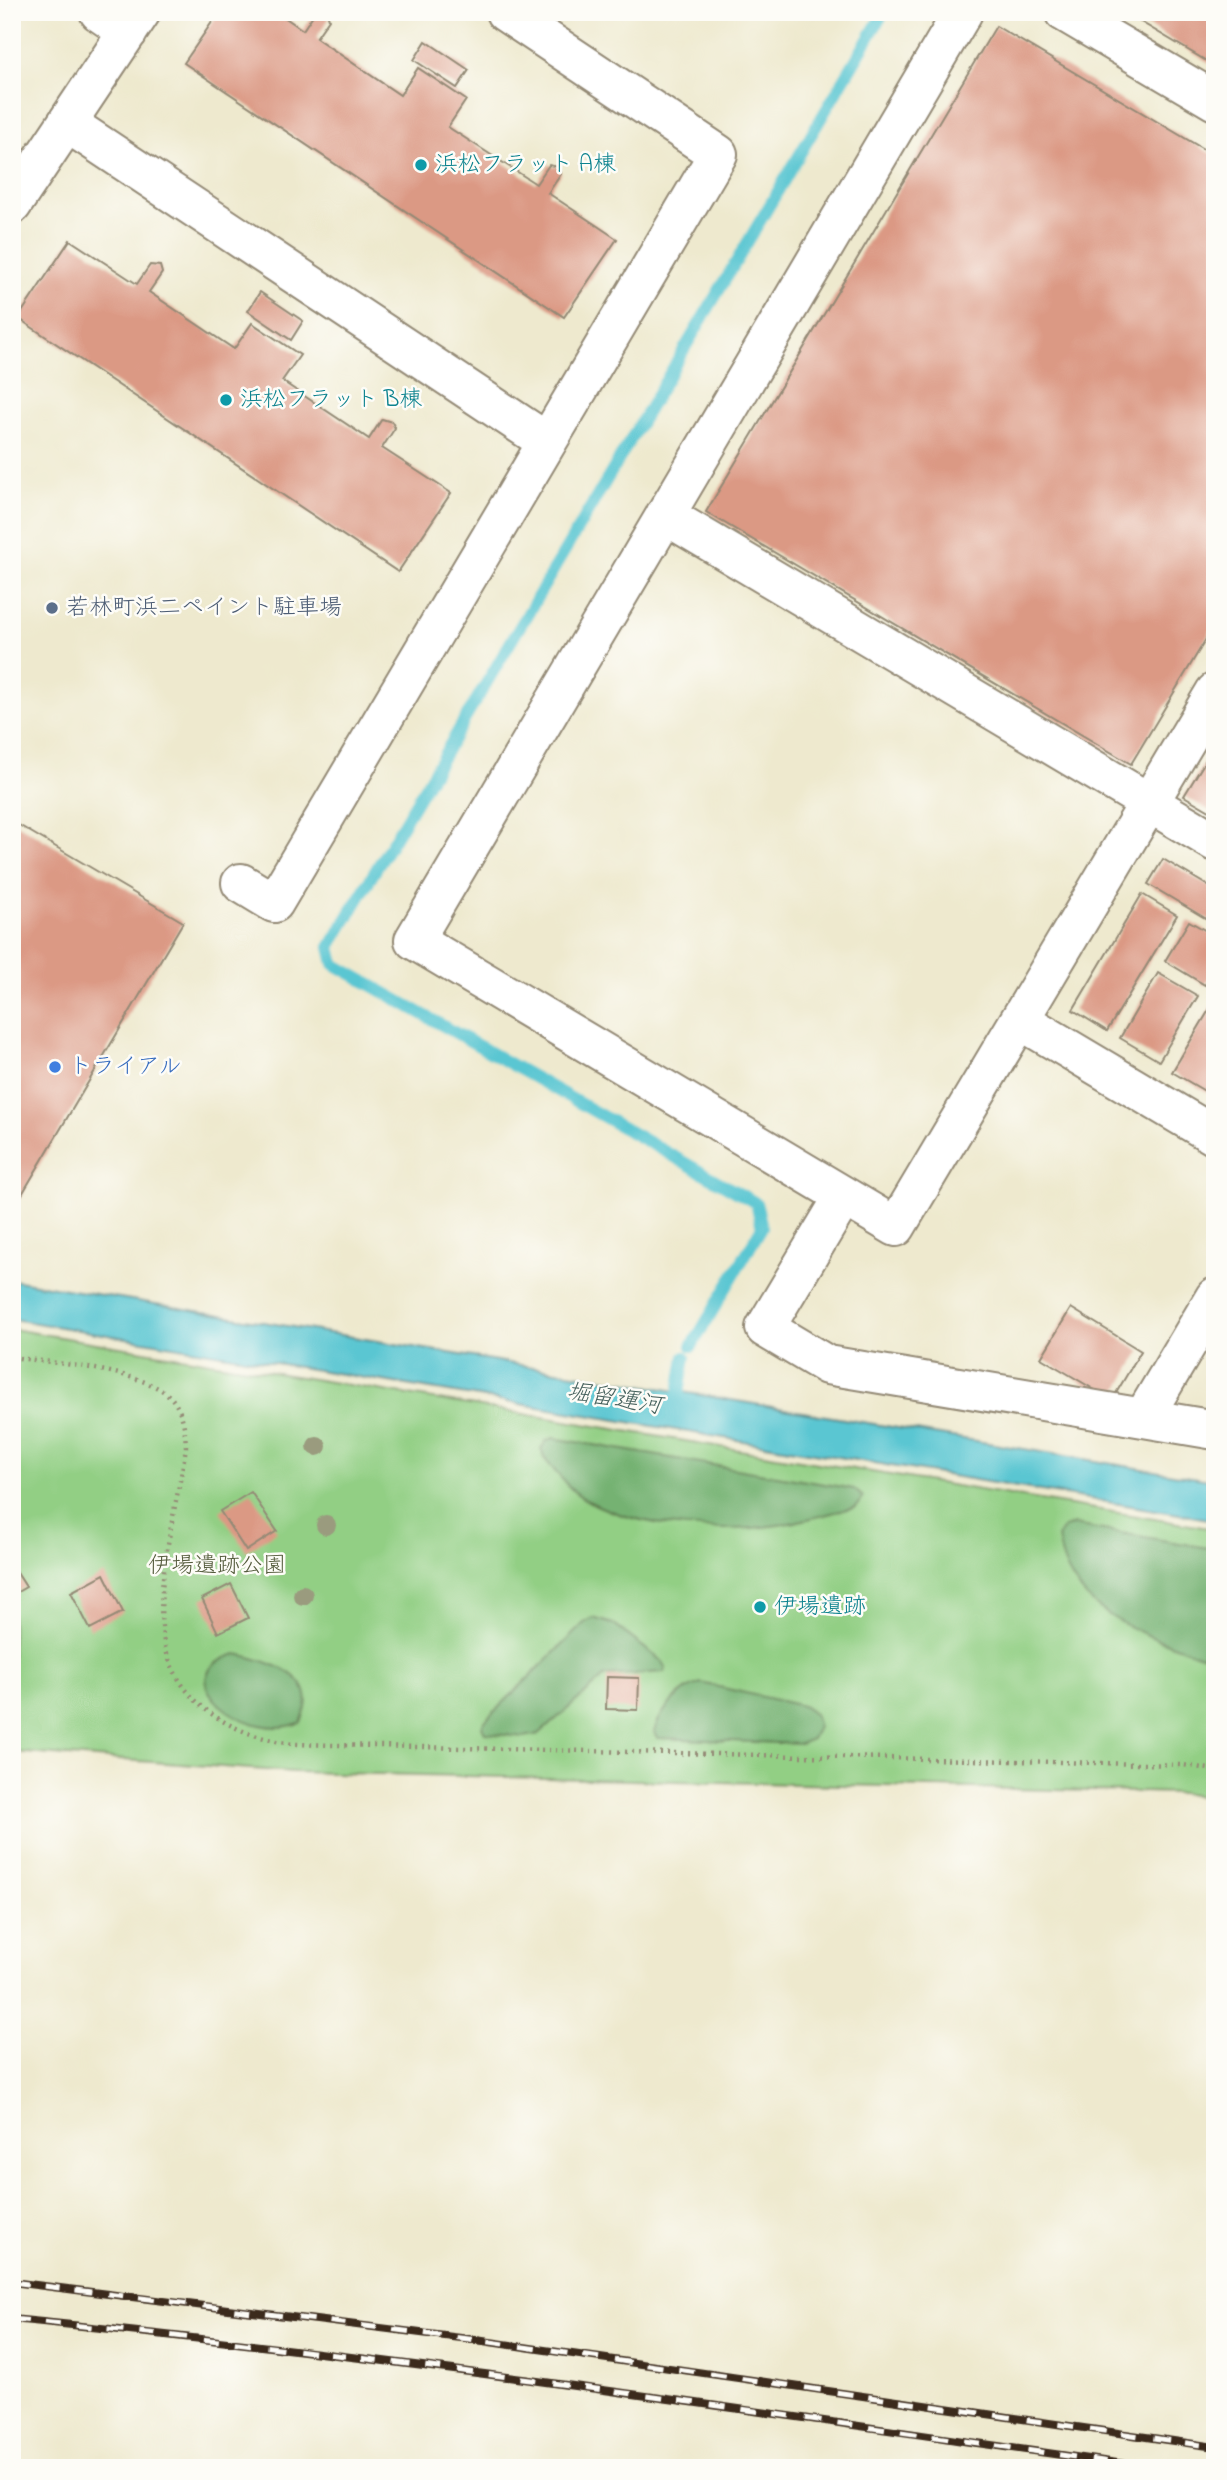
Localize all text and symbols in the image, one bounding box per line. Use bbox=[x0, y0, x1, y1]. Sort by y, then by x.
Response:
place label: 浜松フラット A棟 bbox=[435, 149, 616, 182]
marker: 浜松フラット A棟 bbox=[413, 157, 429, 173]
place label: 浜松フラット B棟 bbox=[240, 384, 422, 417]
marker: 浜松フラット B棟 bbox=[218, 392, 234, 408]
place label: 若林町浜二ペイント駐車場 bbox=[66, 592, 342, 625]
marker: 若林町浜二ペイント駐車場 bbox=[44, 600, 60, 616]
place label: トライアル bbox=[69, 1051, 182, 1084]
marker: トライアル bbox=[47, 1059, 63, 1075]
water label: 堀留運河 bbox=[564, 1375, 667, 1425]
park label: 伊場遺跡公園 bbox=[148, 1550, 286, 1583]
place label: 伊場遺跡 bbox=[774, 1591, 866, 1624]
marker: 伊場遺跡 bbox=[752, 1599, 768, 1615]

